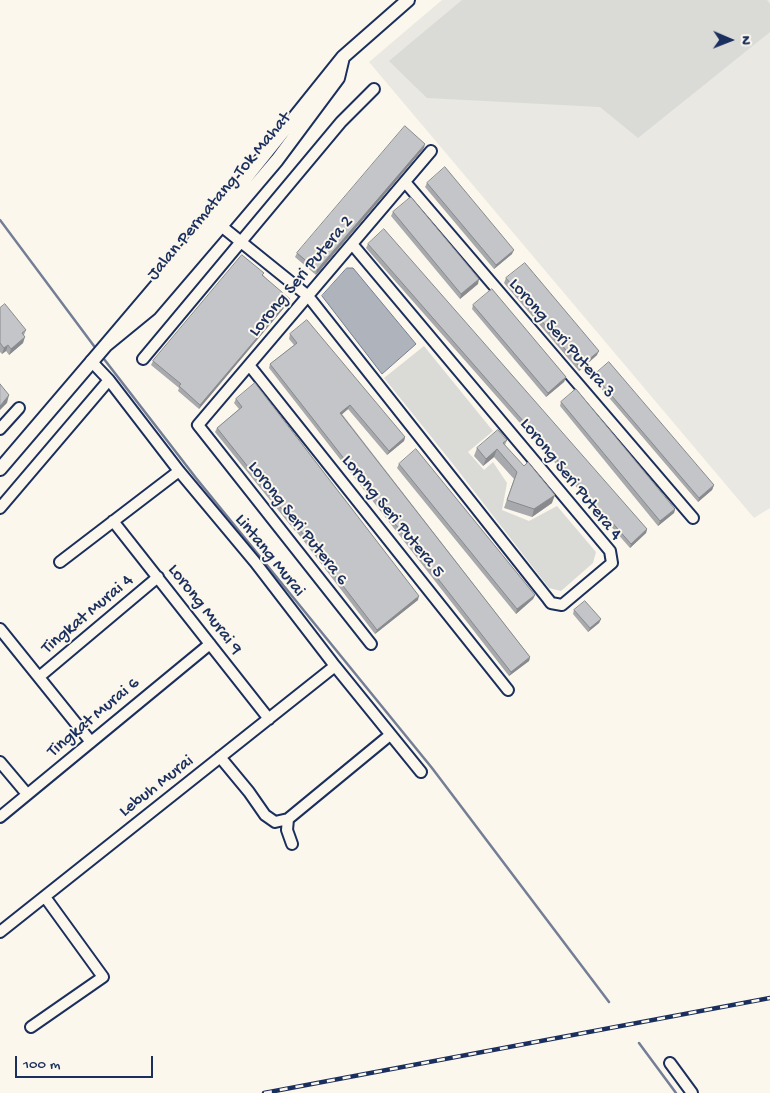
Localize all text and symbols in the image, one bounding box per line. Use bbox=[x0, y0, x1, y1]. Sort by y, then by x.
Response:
north arrow bbox=[705, 15, 755, 65]
text: N bbox=[737, 36, 754, 45]
street label: Jalan Permatang Tok Mahat bbox=[143, 108, 297, 286]
street label: Lorong Seri Putera 2 bbox=[245, 212, 359, 342]
street label: Lorong Seri Putera 3 bbox=[503, 275, 619, 403]
street label: Lorong Seri Putera 4 bbox=[514, 415, 626, 545]
street label: Lorong Seri Putera 5 bbox=[336, 451, 448, 583]
street label: Lorong Seri Putera 6 bbox=[242, 458, 352, 590]
street label: Lintang Murai bbox=[229, 510, 309, 602]
street label: Lorong Murai 9 bbox=[162, 560, 246, 660]
street label: Tingkat Murai 4 bbox=[38, 570, 138, 660]
street label: Tingkat Murai 6 bbox=[43, 673, 145, 763]
street label: Lebuh Murai bbox=[115, 751, 199, 823]
scale bar bbox=[18, 1046, 155, 1078]
text: 100 m bbox=[23, 1056, 60, 1074]

